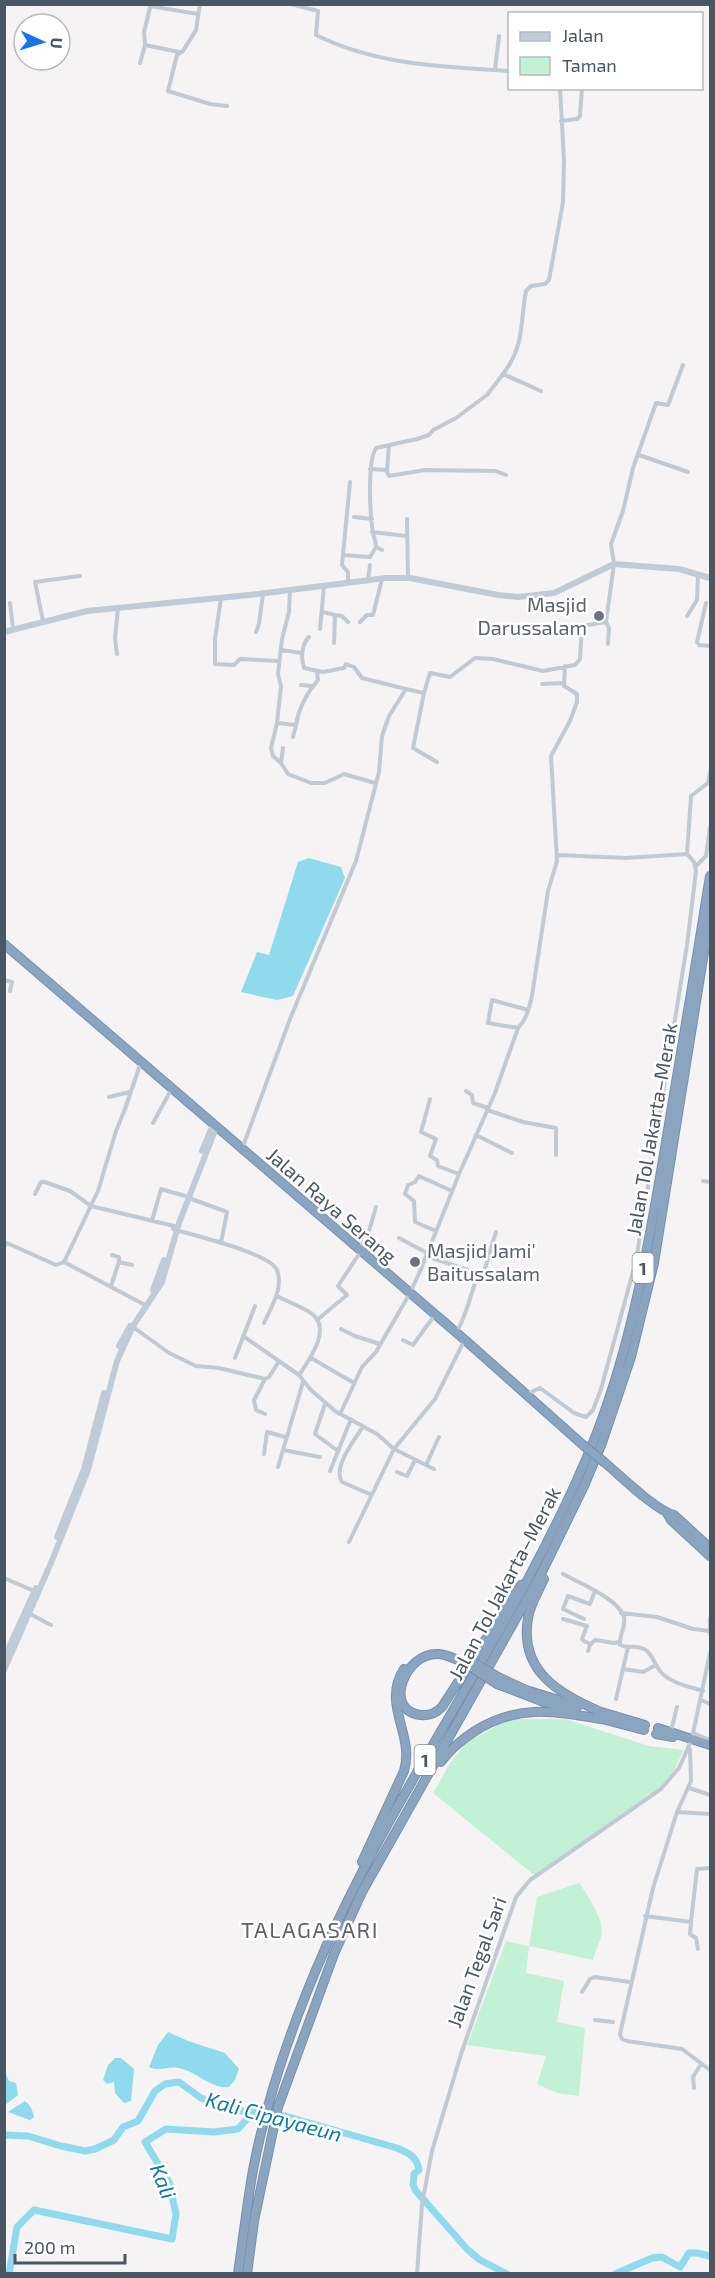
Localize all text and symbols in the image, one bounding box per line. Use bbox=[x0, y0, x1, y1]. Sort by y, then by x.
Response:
north arrow bbox=[12, 12, 72, 72]
legend bbox=[508, 12, 703, 90]
text: Jalan bbox=[562, 24, 604, 46]
text: U bbox=[48, 37, 67, 49]
text: Taman bbox=[562, 54, 617, 76]
place label: Masjid Darussalam bbox=[478, 592, 587, 639]
marker: Masjid Darussalam bbox=[592, 609, 606, 623]
street label: Jalan Tol Jakarta–Merak bbox=[620, 1021, 682, 1237]
street label: Jalan Raya Serang bbox=[262, 1142, 402, 1268]
place label: Masjid Jami' Baitussalam bbox=[427, 1238, 540, 1285]
road number: 1 bbox=[632, 1253, 654, 1283]
marker: Masjid Jami' Baitussalam bbox=[408, 1255, 422, 1269]
street label: Jalan Tol Jakarta–Merak bbox=[443, 1482, 565, 1684]
road number: 1 bbox=[414, 1745, 436, 1775]
street label: Jalan Tegal Sari bbox=[441, 1893, 511, 2031]
district label: TALAGASARI bbox=[241, 1916, 379, 1942]
water label: Kali Cipayaeun bbox=[203, 2086, 345, 2147]
water label: Kali bbox=[146, 2160, 182, 2202]
scale bar bbox=[15, 2227, 124, 2265]
text: 200 m bbox=[24, 2236, 76, 2258]

